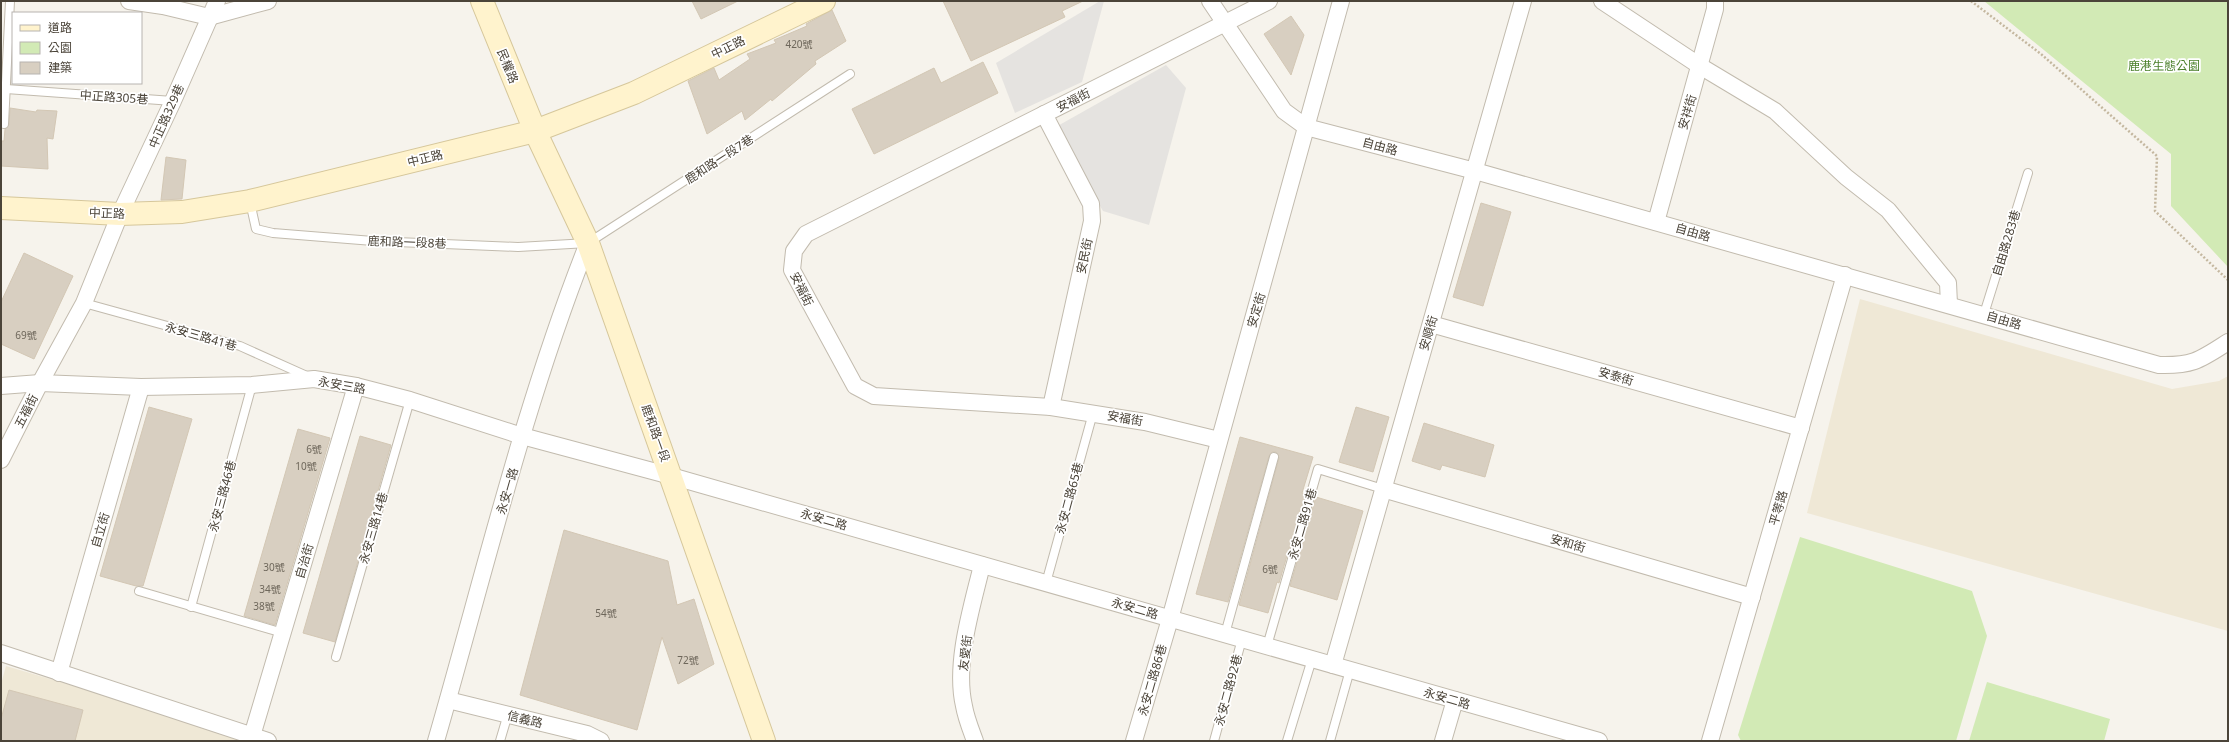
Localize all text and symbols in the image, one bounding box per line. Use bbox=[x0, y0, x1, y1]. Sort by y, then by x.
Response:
legend bbox=[12, 12, 142, 84]
text: 道路 bbox=[48, 19, 72, 36]
street label: 中正路 bbox=[708, 31, 748, 63]
house number: 420號 bbox=[785, 37, 813, 51]
text: 公園 bbox=[48, 39, 72, 56]
street label: 民權路 bbox=[493, 46, 523, 86]
park label: 鹿港生態公園 bbox=[2128, 57, 2200, 74]
text: 建築 bbox=[48, 59, 72, 76]
street label: 中正路329巷 bbox=[144, 81, 188, 151]
street label: 安福街 bbox=[1053, 84, 1093, 116]
street label: 中正路305巷 bbox=[79, 86, 149, 108]
street label: 安祥街 bbox=[1674, 92, 1700, 132]
street label: 鹿和路一段7巷 bbox=[681, 130, 757, 188]
street label: 自由路 bbox=[1360, 133, 1400, 159]
street label: 中正路 bbox=[405, 145, 445, 171]
street label: 中正路 bbox=[89, 204, 125, 222]
street label: 自由路283巷 bbox=[1988, 208, 2024, 278]
street label: 自由路 bbox=[1673, 219, 1713, 245]
street label: 鹿和路一段8巷 bbox=[367, 232, 447, 252]
street label: 安民街 bbox=[1072, 237, 1096, 275]
street label: 安福街 bbox=[786, 269, 818, 309]
street label: 安定街 bbox=[1243, 290, 1269, 330]
street label: 自由路 bbox=[1984, 307, 2024, 333]
street label: 安順街 bbox=[1415, 313, 1441, 353]
street label: 永安三路41巷 bbox=[163, 318, 239, 354]
house number: 69號 bbox=[15, 328, 37, 342]
street label: 安泰街 bbox=[1596, 363, 1636, 389]
street label: 永安三路 bbox=[317, 372, 367, 398]
street label: 五福街 bbox=[10, 391, 42, 431]
street label: 鹿和路一段 bbox=[638, 402, 674, 464]
street label: 安福街 bbox=[1106, 407, 1144, 429]
house number: 6號 bbox=[306, 442, 322, 456]
street label: 永安三路46巷 bbox=[204, 458, 240, 534]
house number: 10號 bbox=[295, 459, 317, 473]
street label: 永安二路65巷 bbox=[1051, 460, 1087, 536]
street label: 永安一路 bbox=[492, 466, 522, 516]
street label: 永安二路91巷 bbox=[1284, 486, 1320, 562]
street label: 平等路 bbox=[1765, 488, 1791, 528]
street label: 永安三路14巷 bbox=[355, 490, 391, 566]
street label: 永安二路 bbox=[799, 504, 849, 534]
street label: 自立街 bbox=[87, 510, 113, 550]
street label: 安和街 bbox=[1548, 530, 1588, 556]
street label: 自治街 bbox=[291, 541, 317, 581]
house number: 30號 bbox=[263, 560, 285, 574]
house number: 6號 bbox=[1262, 562, 1278, 576]
house number: 34號 bbox=[259, 582, 281, 596]
street label: 永安二路 bbox=[1110, 593, 1160, 623]
house number: 38號 bbox=[253, 599, 275, 613]
house number: 54號 bbox=[595, 606, 617, 620]
street label: 友愛街 bbox=[954, 634, 976, 672]
street label: 永安二路86巷 bbox=[1134, 642, 1170, 718]
street label: 永安二路92巷 bbox=[1210, 652, 1246, 728]
house number: 72號 bbox=[677, 653, 699, 667]
street label: 永安二路 bbox=[1422, 683, 1472, 713]
street label: 信義路 bbox=[505, 706, 545, 732]

